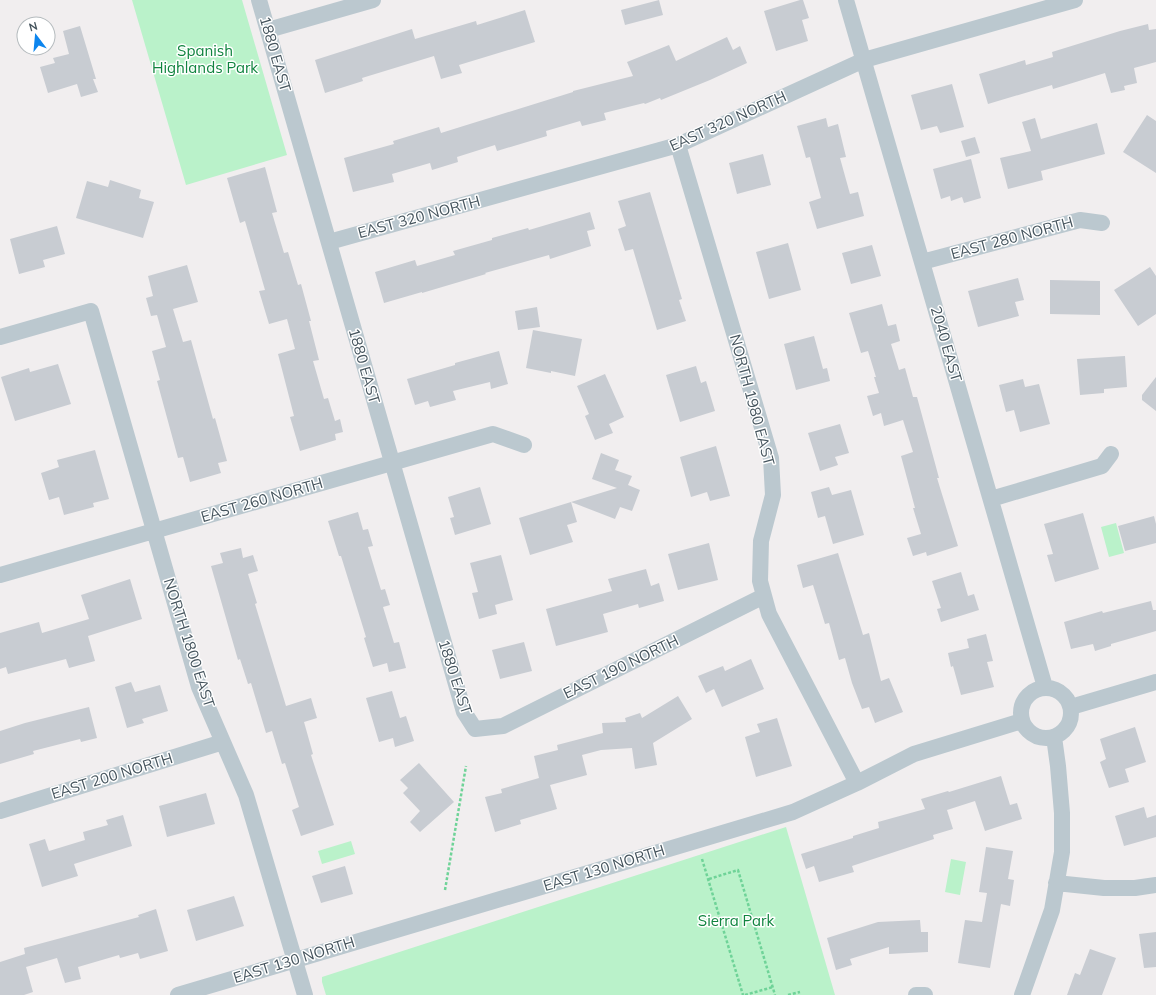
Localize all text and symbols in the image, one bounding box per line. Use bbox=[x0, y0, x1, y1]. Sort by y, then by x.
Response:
street label: 1880 EAST bbox=[256, 14, 295, 94]
north arrow bbox=[16, 16, 56, 56]
text: N bbox=[27, 19, 39, 34]
park label: Spanish Highlands Park bbox=[152, 41, 258, 77]
street label: EAST 320 NORTH bbox=[666, 86, 789, 155]
street label: EAST 320 NORTH bbox=[356, 191, 482, 242]
street label: EAST 280 NORTH bbox=[949, 212, 1075, 263]
street label: 2040 EAST bbox=[927, 304, 966, 384]
street label: 1880 EAST bbox=[345, 326, 384, 406]
street label: NORTH 1980 EAST bbox=[726, 332, 779, 468]
street label: EAST 260 NORTH bbox=[199, 473, 325, 526]
street label: NORTH 1800 EAST bbox=[160, 576, 219, 710]
street label: EAST 190 NORTH bbox=[560, 630, 682, 703]
street label: 1880 EAST bbox=[434, 637, 477, 717]
street label: EAST 200 NORTH bbox=[49, 748, 175, 803]
street label: EAST 130 NORTH bbox=[541, 840, 667, 895]
park label: Sierra Park bbox=[698, 911, 774, 930]
street label: EAST 130 NORTH bbox=[231, 932, 357, 987]

